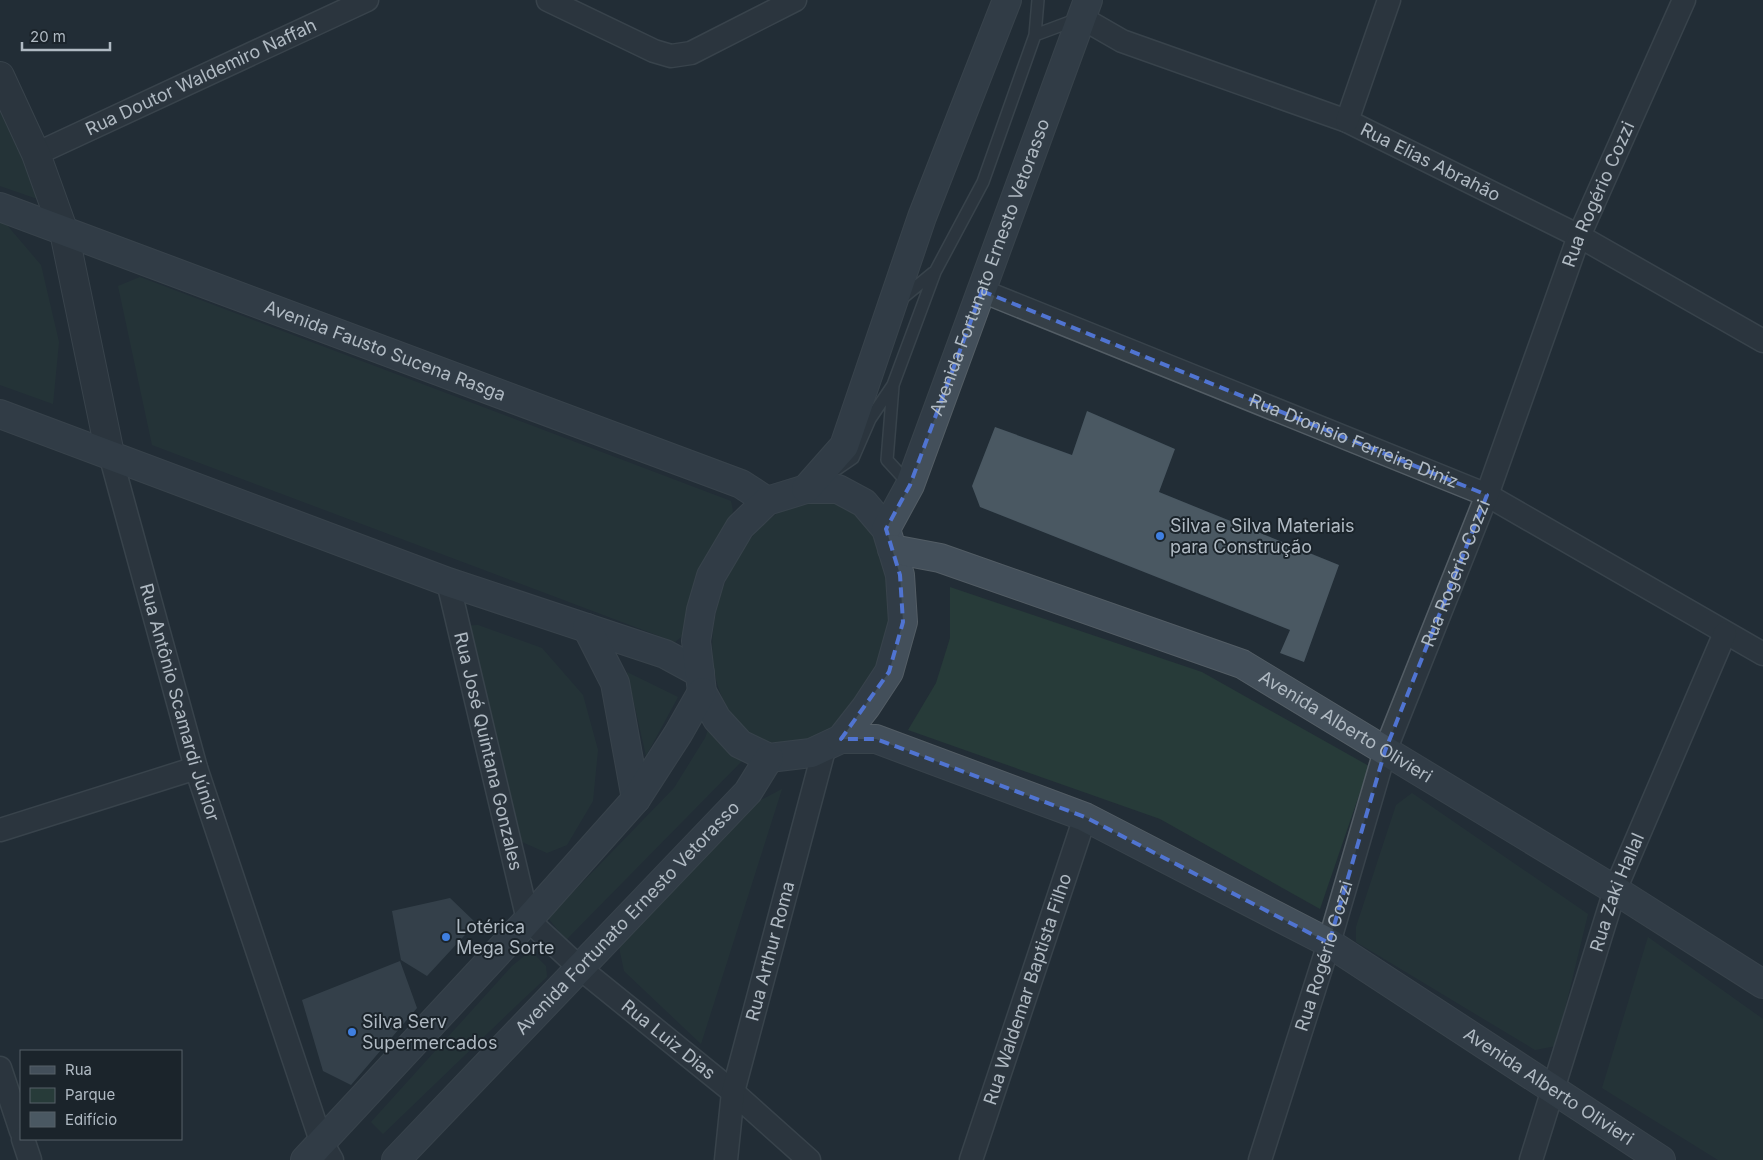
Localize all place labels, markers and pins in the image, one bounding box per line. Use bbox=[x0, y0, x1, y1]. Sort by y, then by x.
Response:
place label: Silva e Silva Materiais para Construção bbox=[1170, 515, 1355, 557]
marker: Silva e Silva Materiais para Construção bbox=[1154, 530, 1166, 542]
place label: Lotérica Mega Sorte bbox=[456, 916, 555, 958]
marker: Lotérica Mega Sorte bbox=[440, 931, 452, 943]
place label: Silva Serv Supermercados bbox=[362, 1011, 497, 1053]
marker: Silva Serv Supermercados bbox=[346, 1026, 358, 1038]

